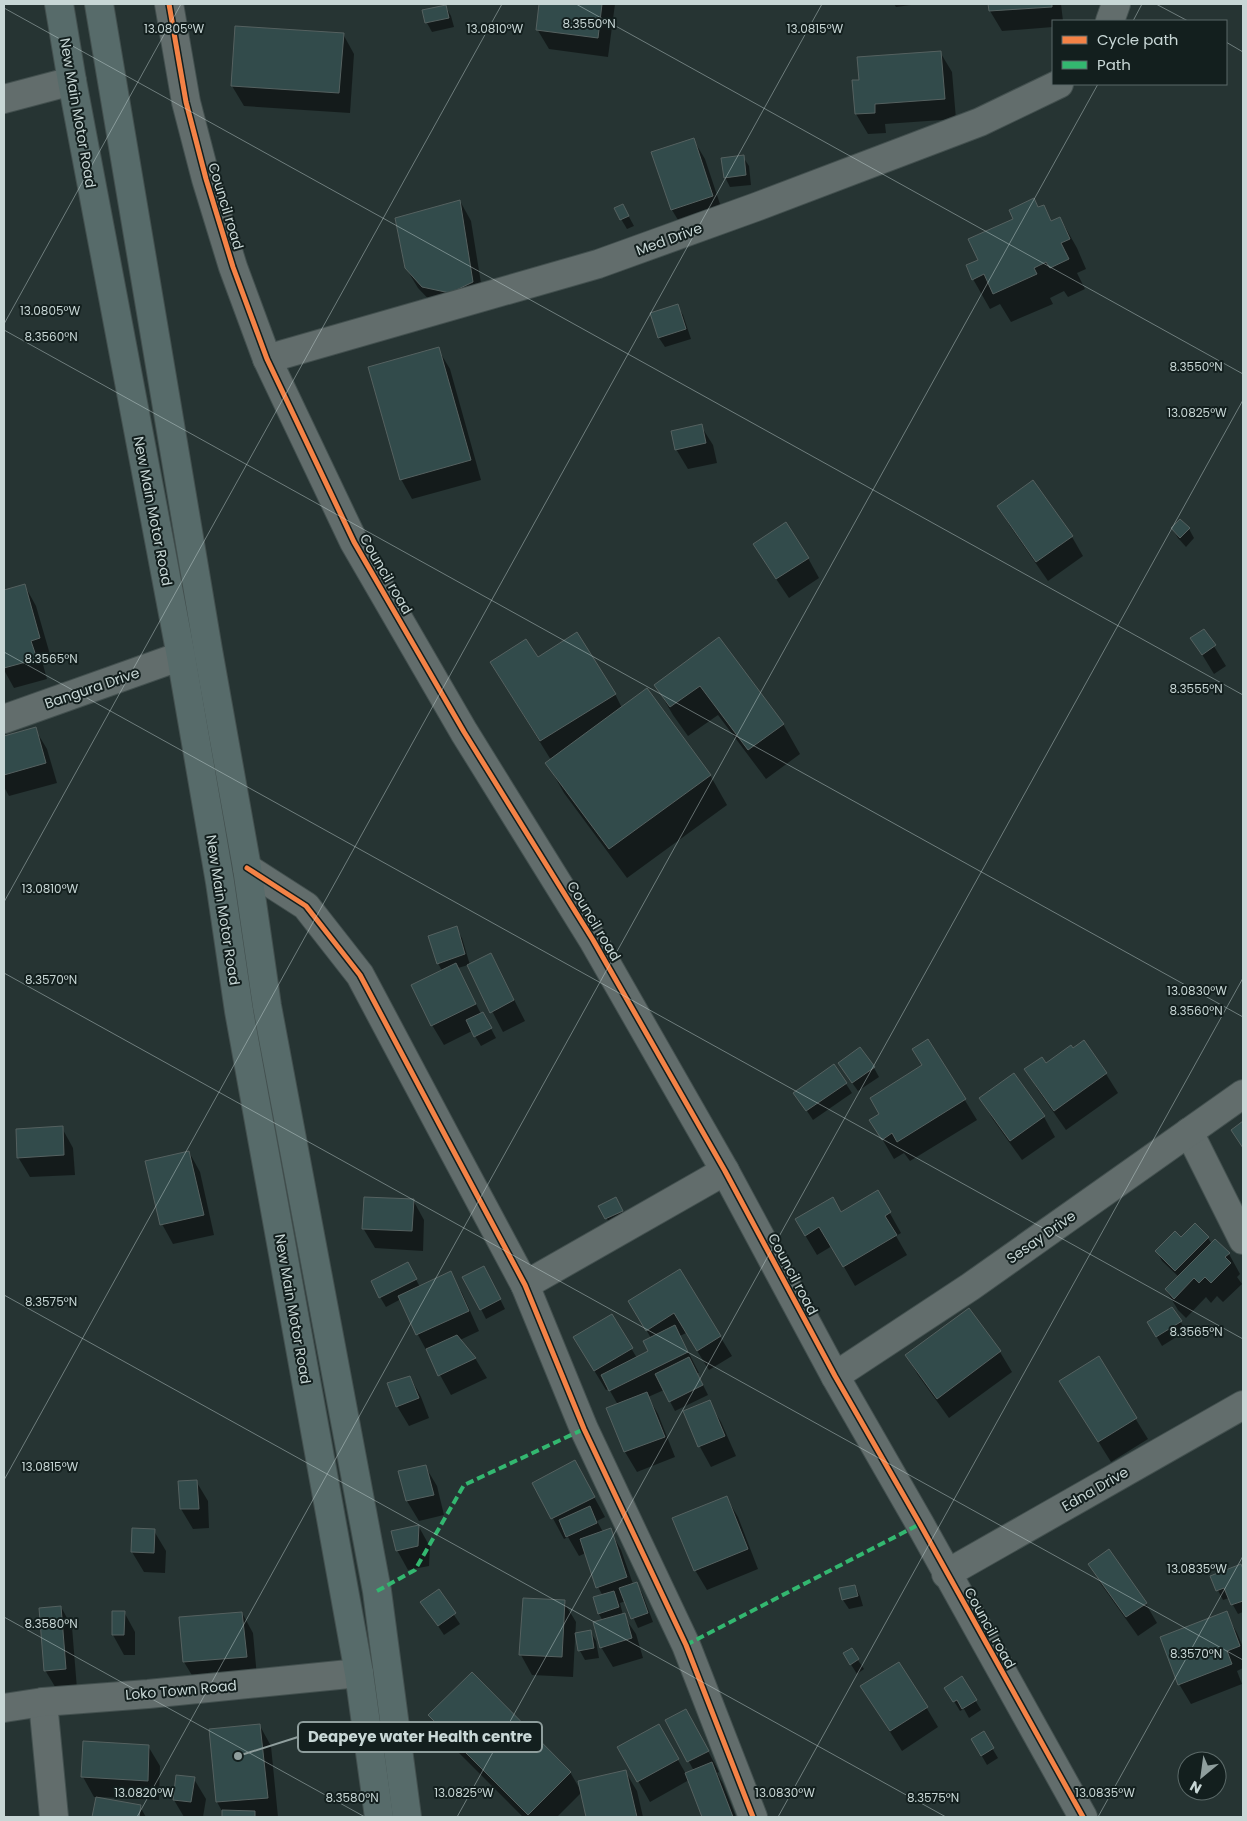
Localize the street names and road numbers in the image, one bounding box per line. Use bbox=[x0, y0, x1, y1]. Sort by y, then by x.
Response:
street label: New Main Motor Road bbox=[55, 36, 101, 190]
street label: Council road bbox=[203, 160, 249, 252]
street label: Med Drive bbox=[633, 218, 705, 260]
street label: New Main Motor Road bbox=[129, 435, 177, 587]
street label: Council road bbox=[355, 530, 417, 618]
street label: Bangura Drive bbox=[42, 662, 142, 714]
street label: New Main Motor Road bbox=[201, 833, 245, 987]
street label: Council road bbox=[562, 877, 626, 965]
street label: Sesay Drive bbox=[1002, 1206, 1080, 1268]
street label: Council road bbox=[763, 1230, 823, 1318]
street label: New Main Motor Road bbox=[270, 1232, 316, 1386]
street label: Edna Drive bbox=[1058, 1462, 1132, 1516]
street label: Council road bbox=[959, 1584, 1021, 1672]
street label: Loko Town Road bbox=[124, 1675, 238, 1705]

